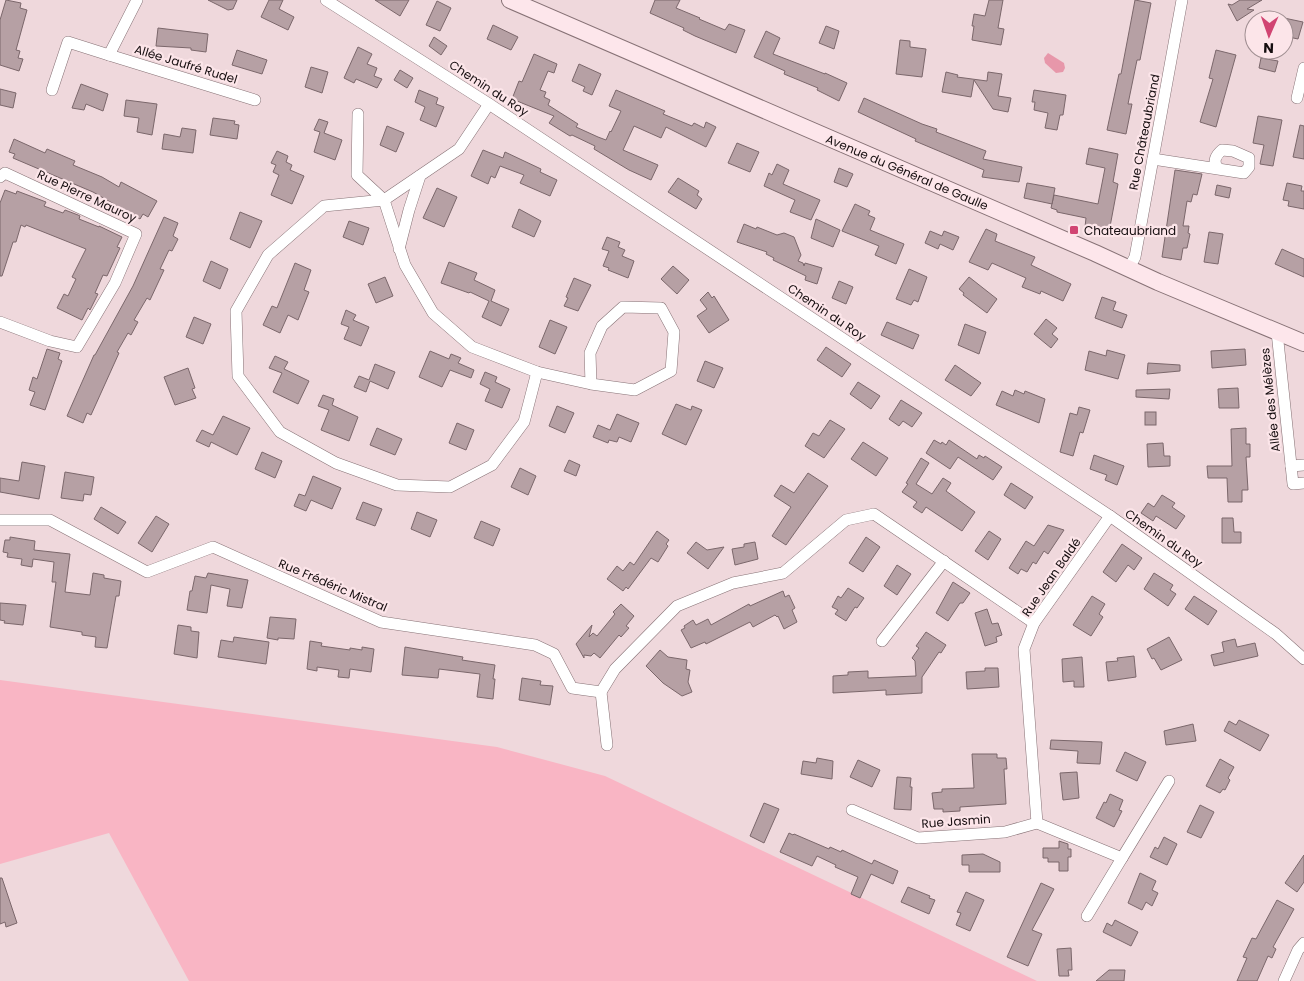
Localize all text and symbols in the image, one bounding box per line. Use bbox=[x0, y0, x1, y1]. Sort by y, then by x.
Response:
north arrow bbox=[1244, 10, 1294, 60]
text: N bbox=[1263, 38, 1274, 58]
street label: Allée Jaufré Rudel bbox=[132, 40, 240, 88]
street label: Chemin du Roy bbox=[446, 56, 532, 120]
street label: Rue Châteaubriand bbox=[1124, 73, 1164, 191]
street label: Avenue du Général de Gaulle bbox=[823, 130, 991, 214]
street label: Rue Pierre Mauroy bbox=[35, 166, 140, 227]
place label: Chateaubriand bbox=[1084, 222, 1176, 239]
marker: Chateaubriand bbox=[1068, 224, 1080, 236]
street label: Chemin du Roy bbox=[784, 279, 870, 345]
street label: Allée des Mélèzes bbox=[1256, 347, 1284, 453]
street label: Chemin du Roy bbox=[1122, 505, 1206, 571]
street label: Rue Jean Baldé bbox=[1018, 534, 1084, 620]
street label: Rue Frédéric Mistral bbox=[276, 554, 390, 616]
street label: Rue Jasmin bbox=[921, 810, 991, 832]

